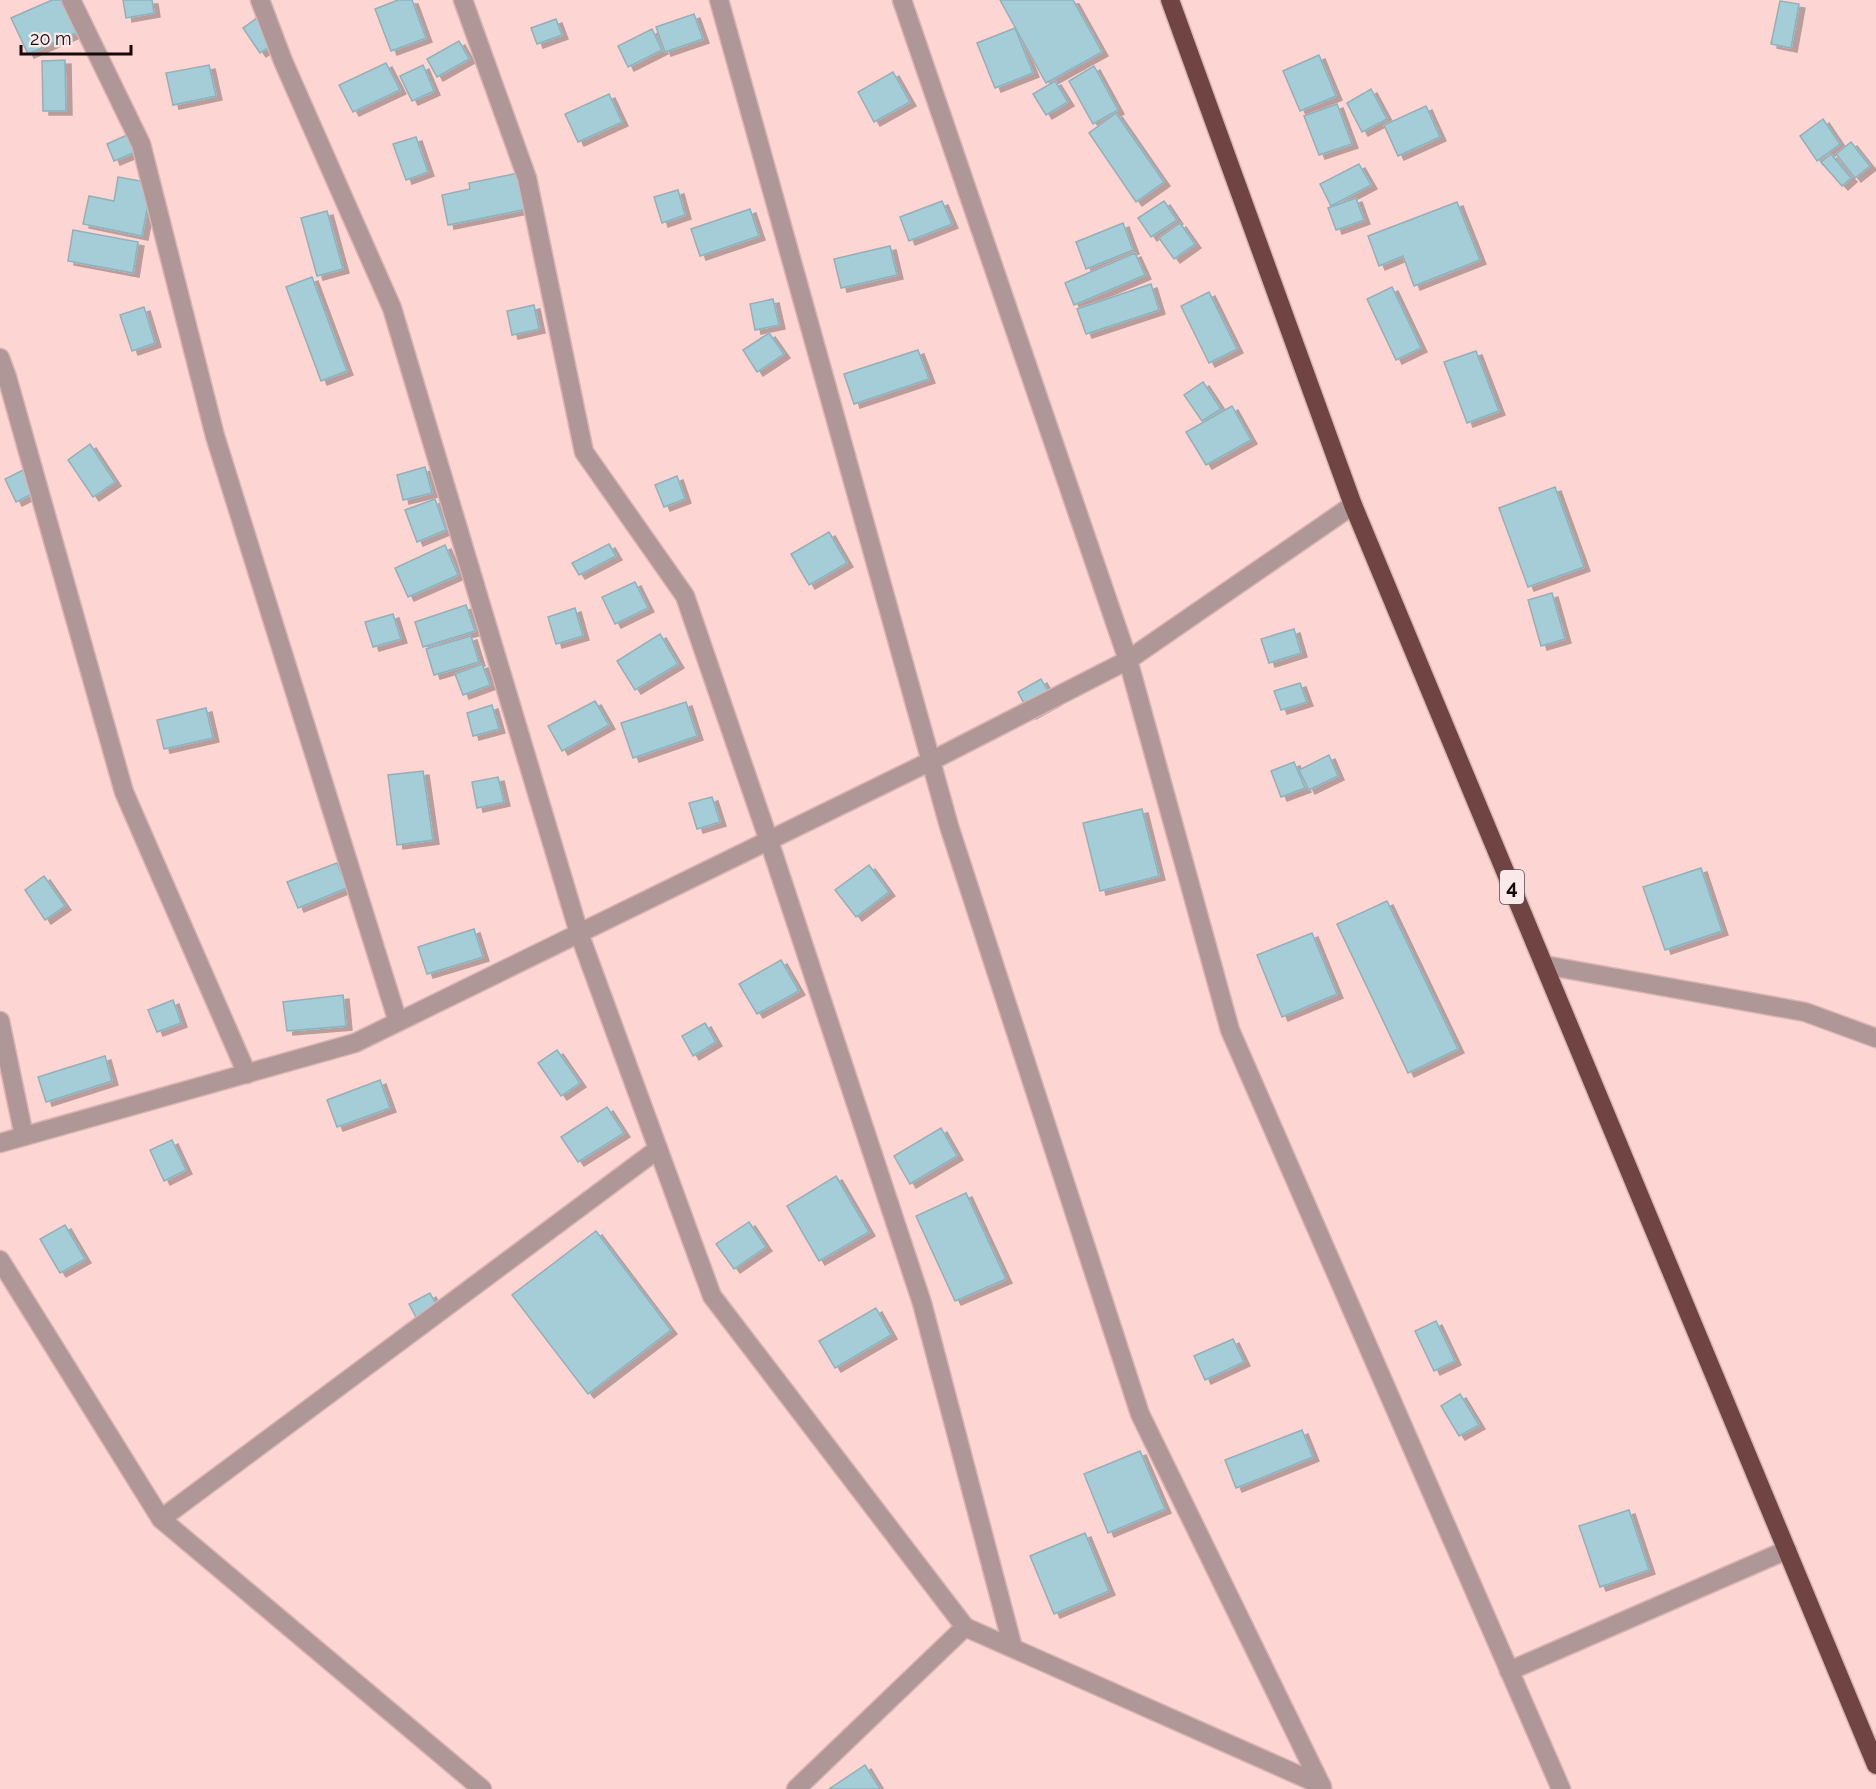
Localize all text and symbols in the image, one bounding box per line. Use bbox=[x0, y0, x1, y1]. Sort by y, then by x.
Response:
scale bar bbox=[21, 18, 130, 56]
text: 20 m bbox=[30, 28, 72, 49]
road number: 4 bbox=[1500, 870, 1524, 904]

